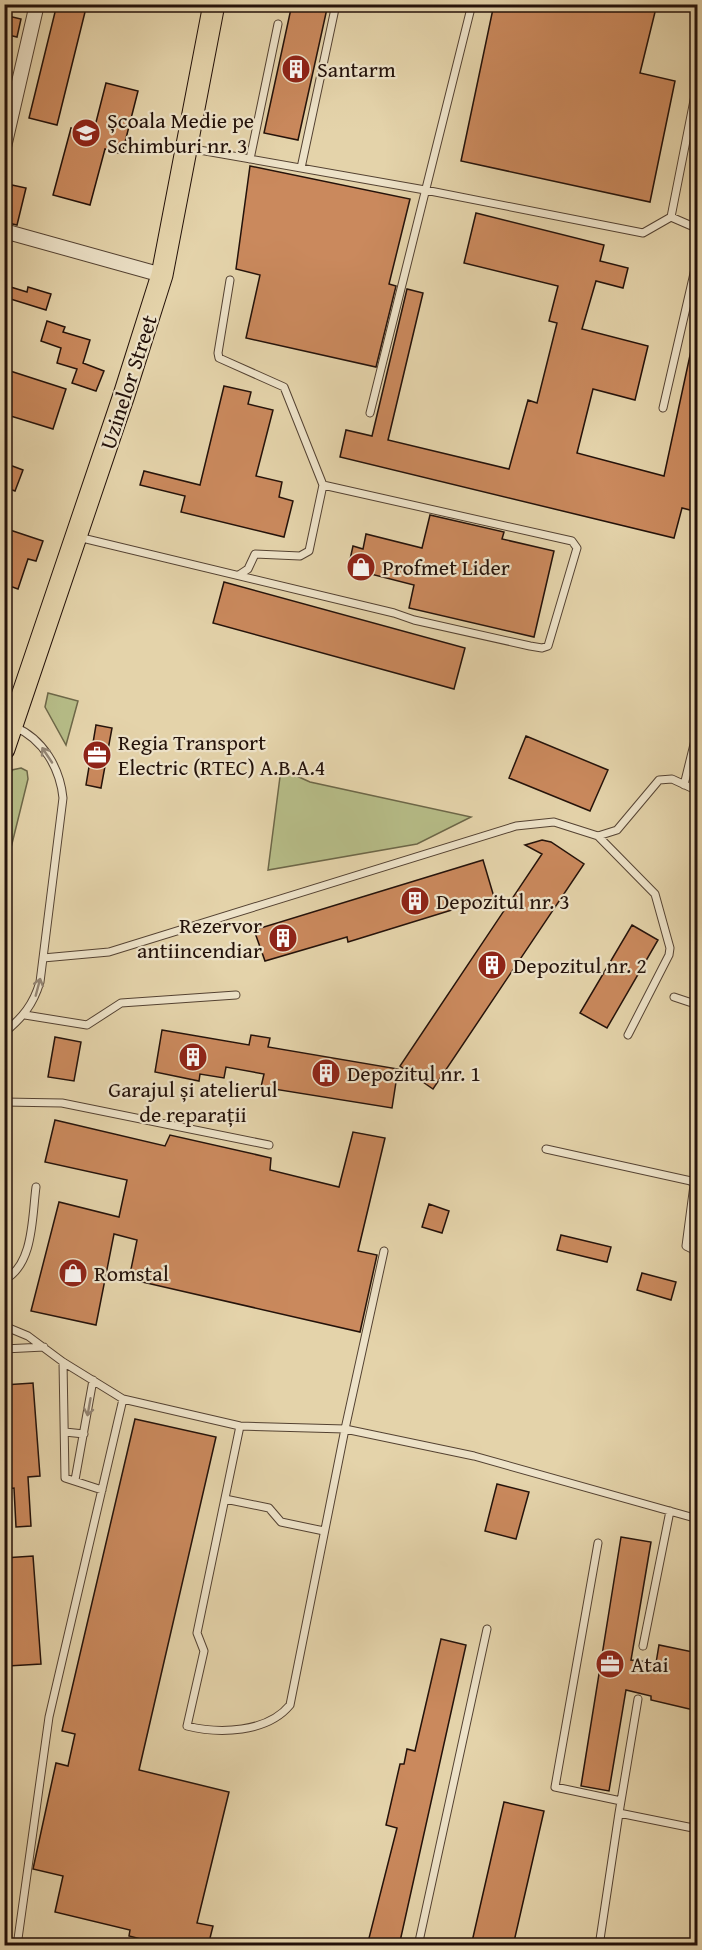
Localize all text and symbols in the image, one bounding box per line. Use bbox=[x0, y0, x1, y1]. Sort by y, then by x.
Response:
building icon: Santarm bbox=[280, 53, 312, 85]
place label: Santarm bbox=[317, 53, 396, 85]
place label: Școala Medie pe Schimburi nr. 3 bbox=[107, 104, 254, 161]
school or university icon: Școala Medie pe Schimburi nr. 3 bbox=[70, 117, 102, 149]
street label: Uzinelor Street bbox=[91, 310, 165, 453]
shop icon: Profmet Lider bbox=[345, 551, 377, 583]
place label: Profmet Lider bbox=[382, 551, 510, 583]
place label: Regia Transport Electric (RTEC) A.B.A.4 bbox=[118, 726, 325, 783]
office icon: Regia Transport Electric (RTEC) A.B.A.4 bbox=[81, 739, 113, 771]
one-way arrow bbox=[41, 747, 53, 763]
building icon: Depozitul nr. 3 bbox=[399, 885, 431, 917]
place label: Depozitul nr. 3 bbox=[436, 885, 570, 917]
place label: Rezervor antiincendiar bbox=[137, 909, 262, 966]
building icon: Rezervor antiincendiar bbox=[267, 922, 299, 954]
building icon: Depozitul nr. 2 bbox=[476, 949, 508, 981]
place label: Depozitul nr. 2 bbox=[513, 949, 647, 981]
one-way arrow bbox=[33, 978, 44, 997]
building icon: Garajul și atelierul de reparații bbox=[177, 1041, 209, 1073]
building icon: Depozitul nr. 1 bbox=[310, 1057, 342, 1089]
place label: Depozitul nr. 1 bbox=[347, 1057, 481, 1089]
place label: Garajul și atelierul de reparații bbox=[108, 1073, 278, 1130]
shop icon: Romstal bbox=[57, 1257, 89, 1289]
place label: Romstal bbox=[94, 1257, 169, 1289]
one-way arrow bbox=[83, 1397, 94, 1417]
office icon: Atai bbox=[594, 1648, 626, 1680]
place label: Atai bbox=[631, 1648, 669, 1680]

